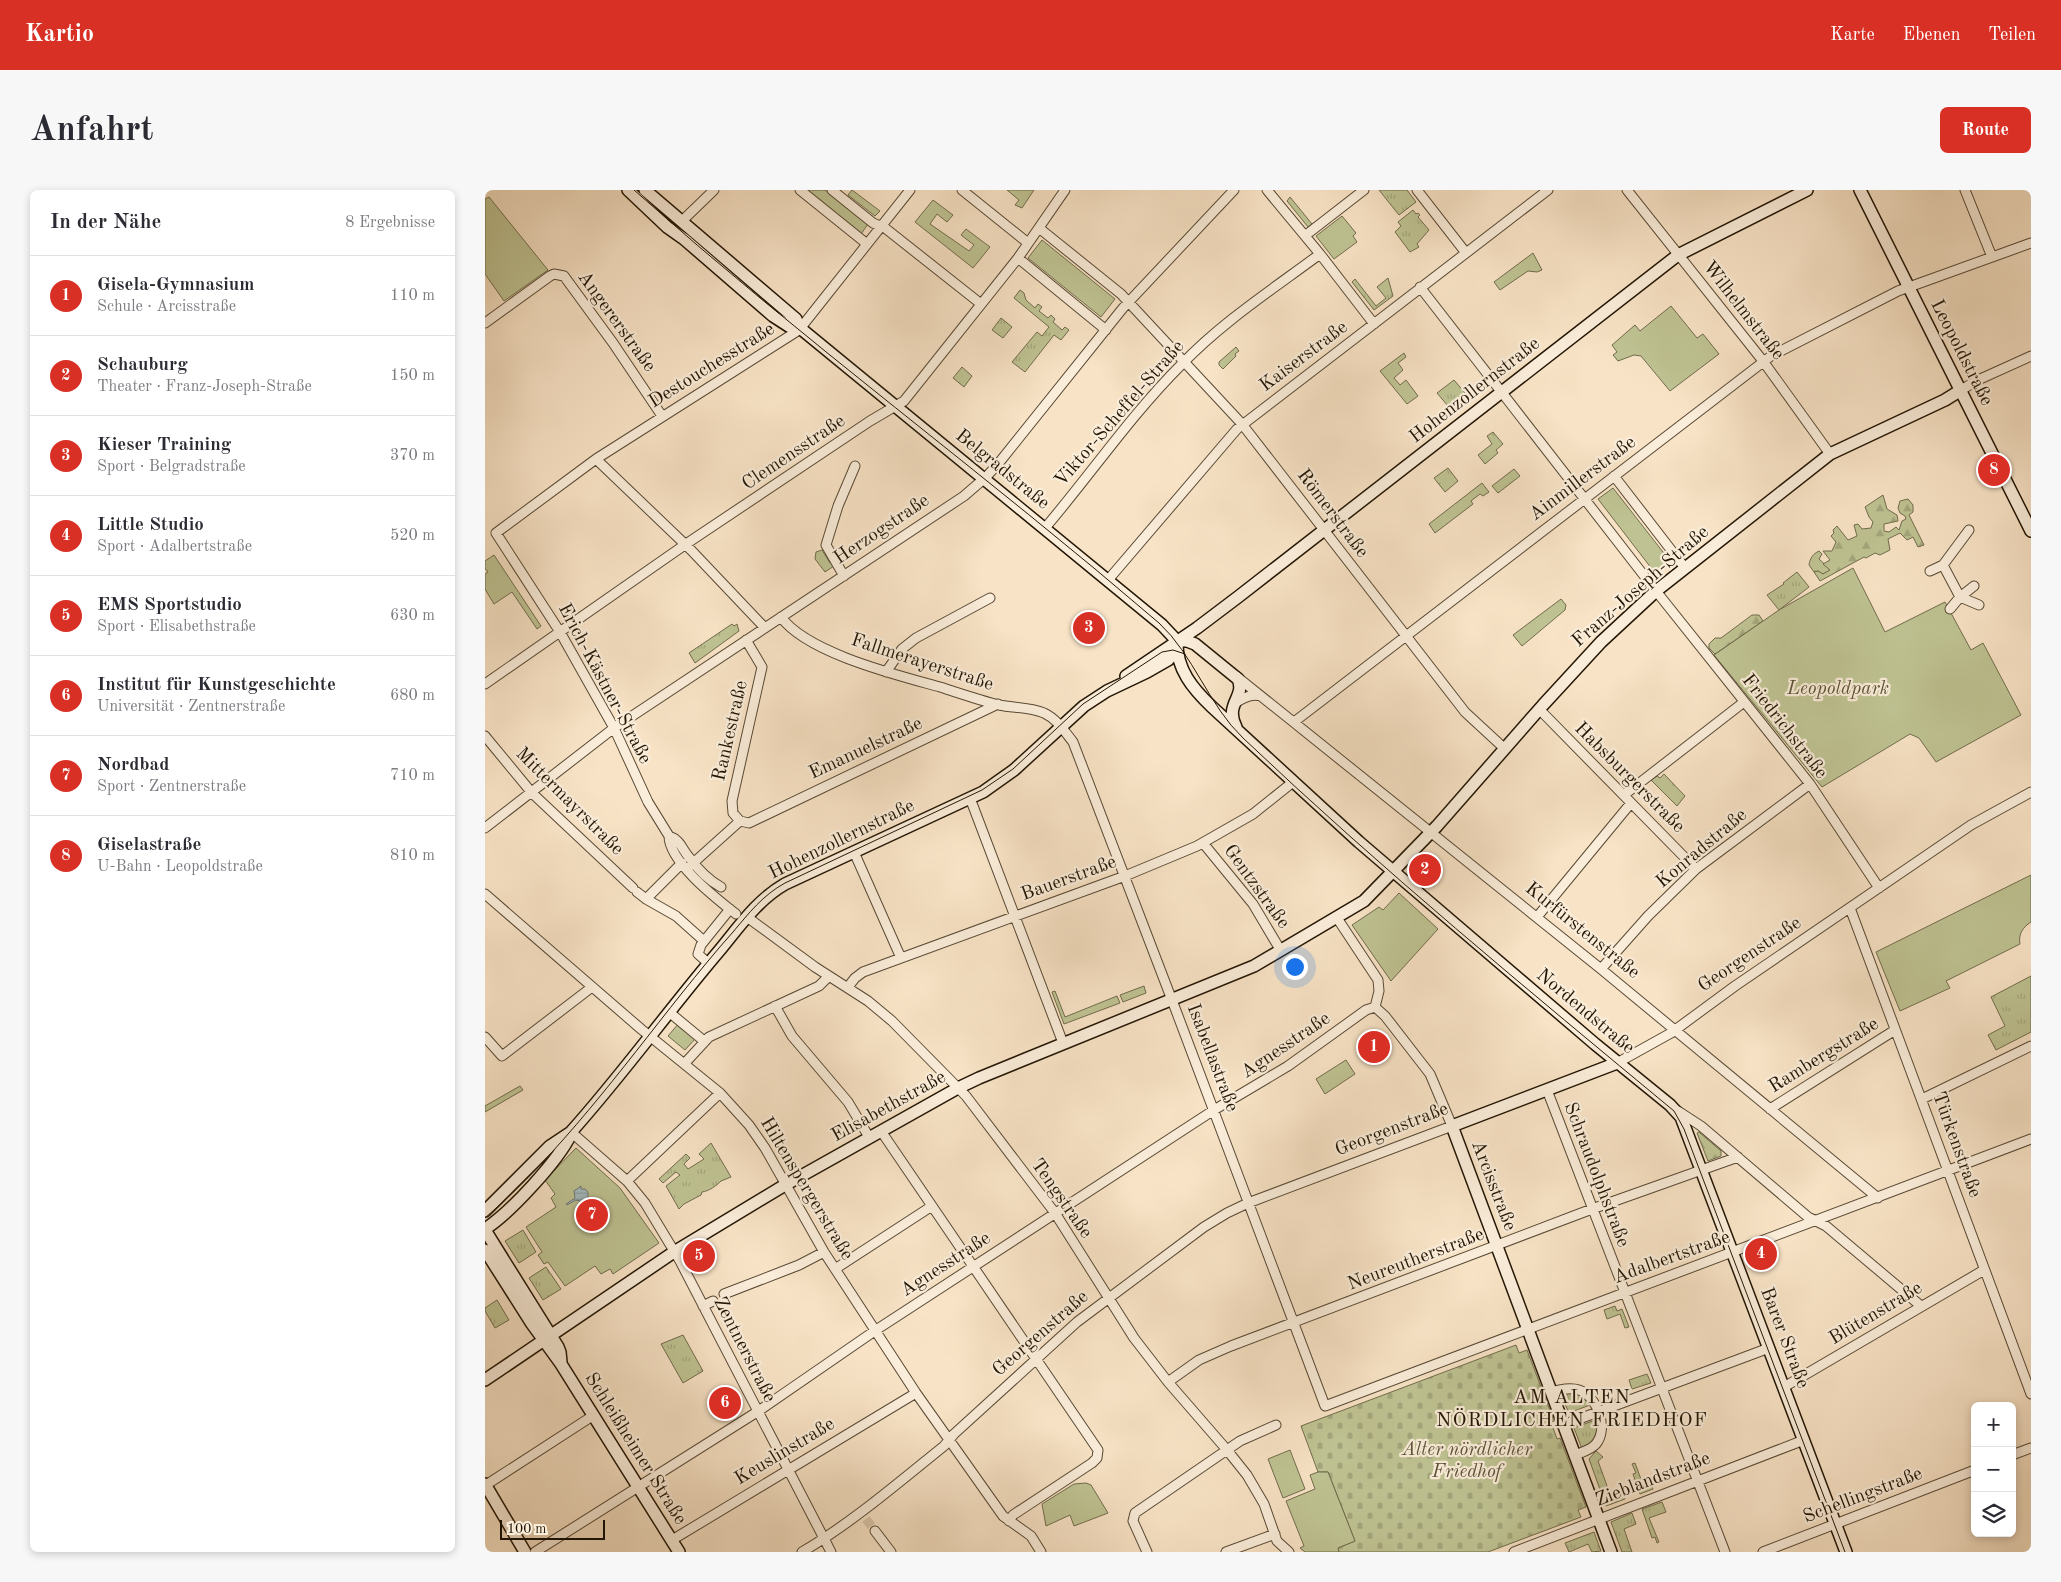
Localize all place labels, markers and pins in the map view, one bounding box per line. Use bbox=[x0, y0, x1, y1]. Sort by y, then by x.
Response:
pin: 8 bbox=[1978, 451, 2010, 489]
pin: 3 bbox=[1073, 609, 1105, 647]
pin: 2 bbox=[1409, 851, 1441, 889]
pin: 1 bbox=[1358, 1028, 1390, 1066]
pin: 7 bbox=[576, 1196, 608, 1234]
pin: 4 bbox=[1745, 1235, 1777, 1273]
pin: 5 bbox=[683, 1237, 715, 1275]
pin: 6 bbox=[709, 1384, 741, 1422]

